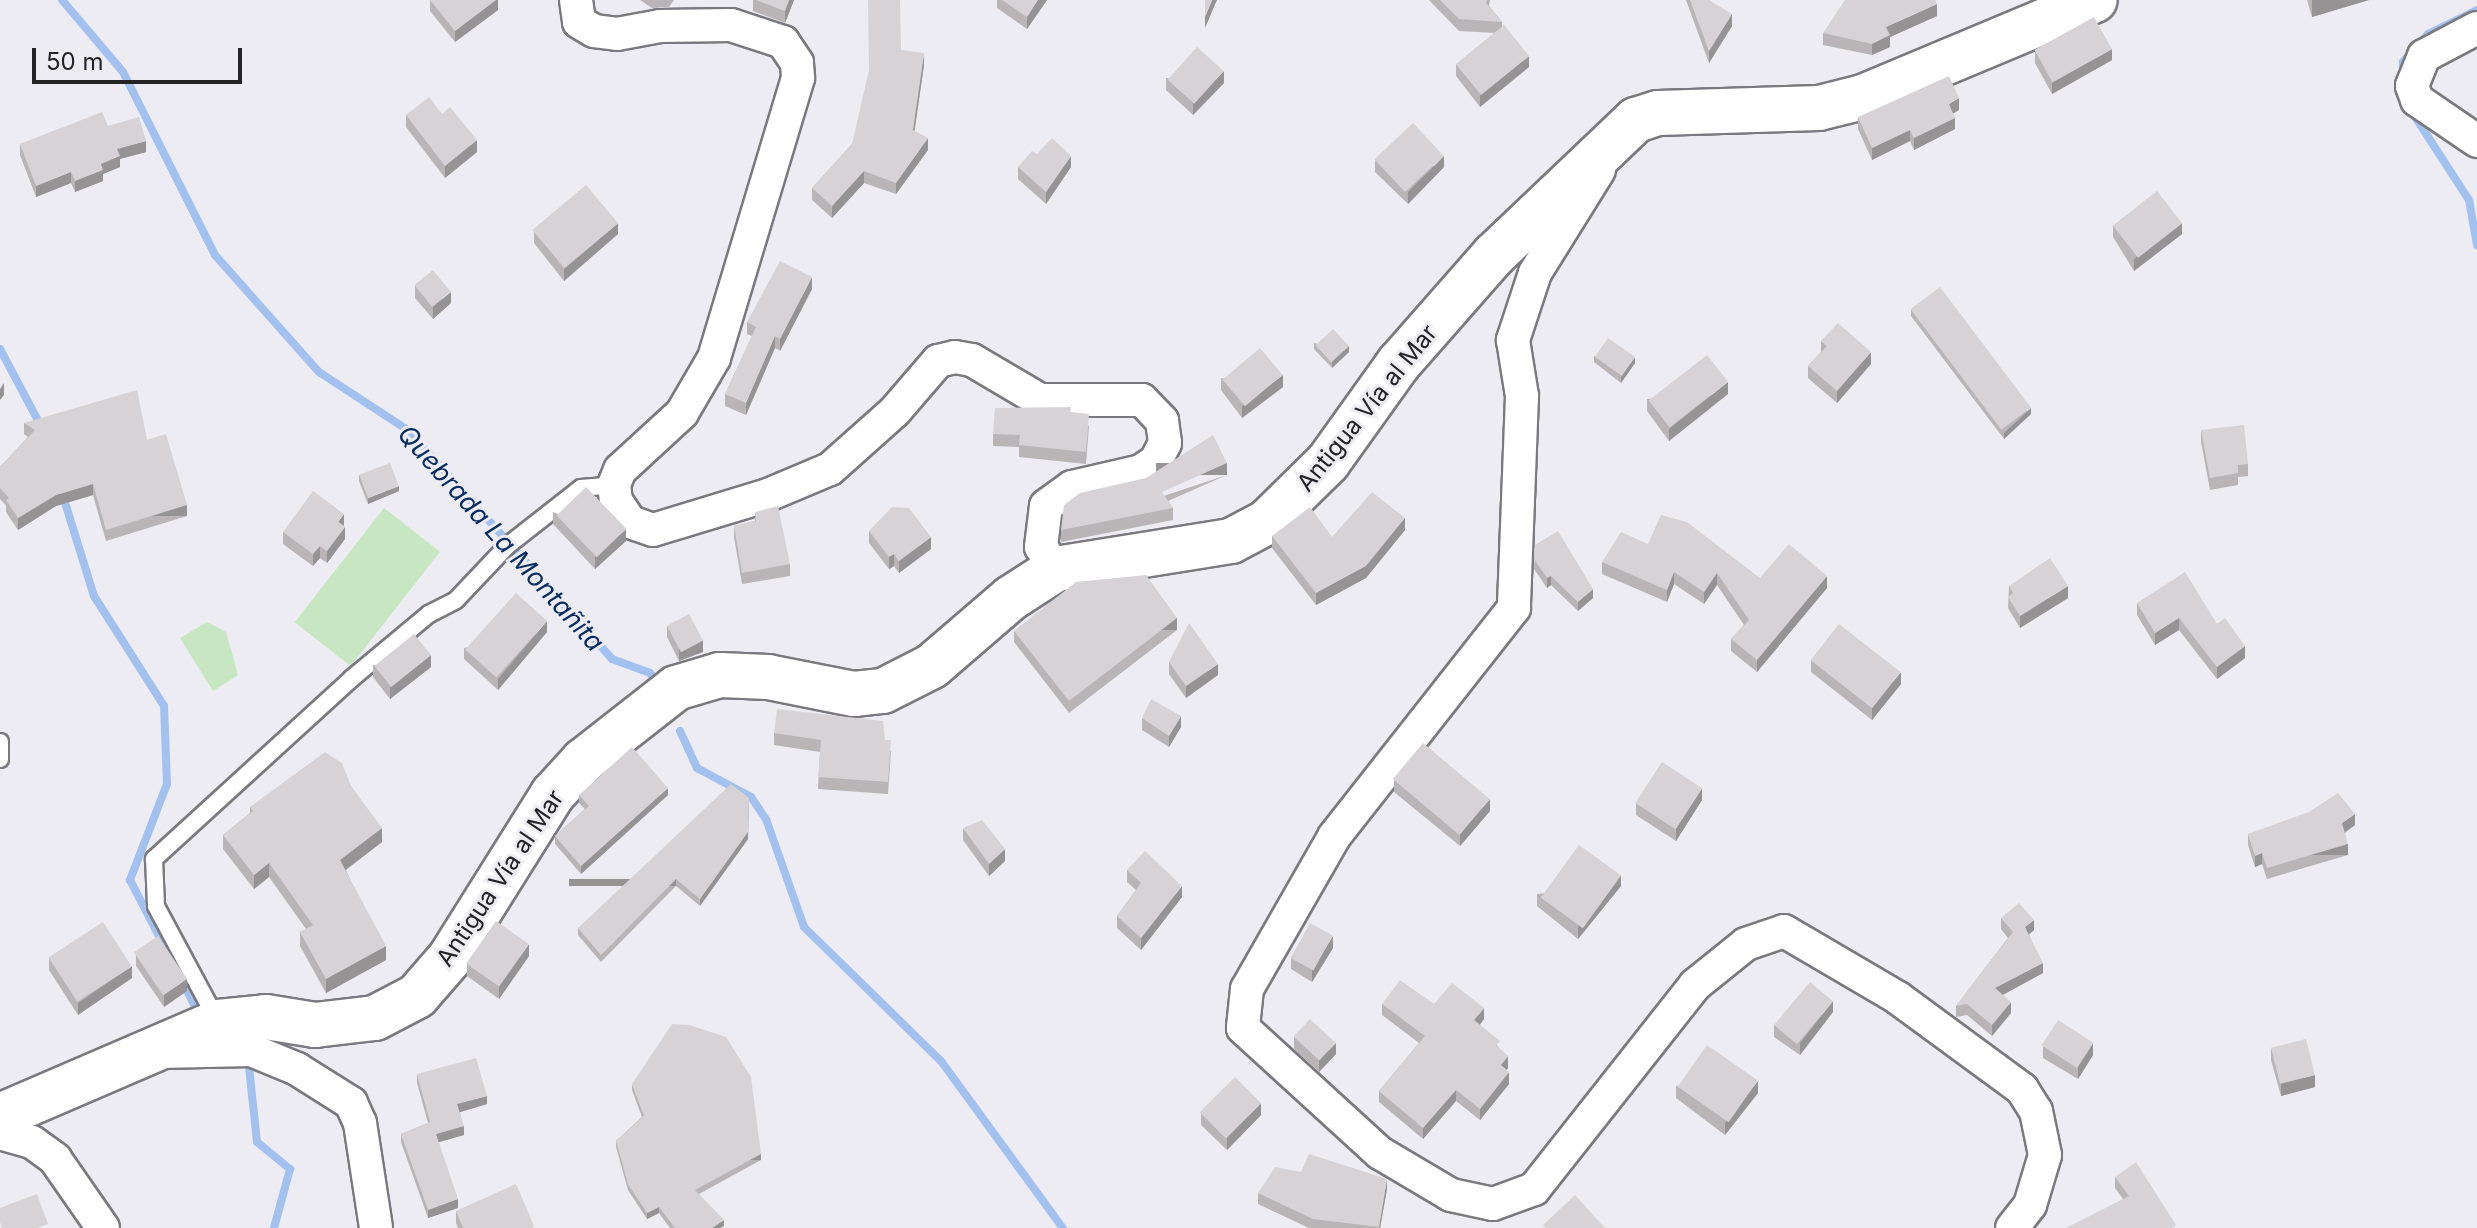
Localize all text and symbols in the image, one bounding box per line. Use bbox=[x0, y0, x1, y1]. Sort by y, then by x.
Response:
scale bar bbox=[36, 32, 246, 82]
text: 50 m bbox=[46, 47, 104, 76]
street label: Antigua Vía al Mar bbox=[1291, 319, 1443, 497]
water label: Quebrada La Montañita bbox=[391, 419, 611, 657]
street label: Antigua Vía al Mar bbox=[430, 784, 570, 972]

